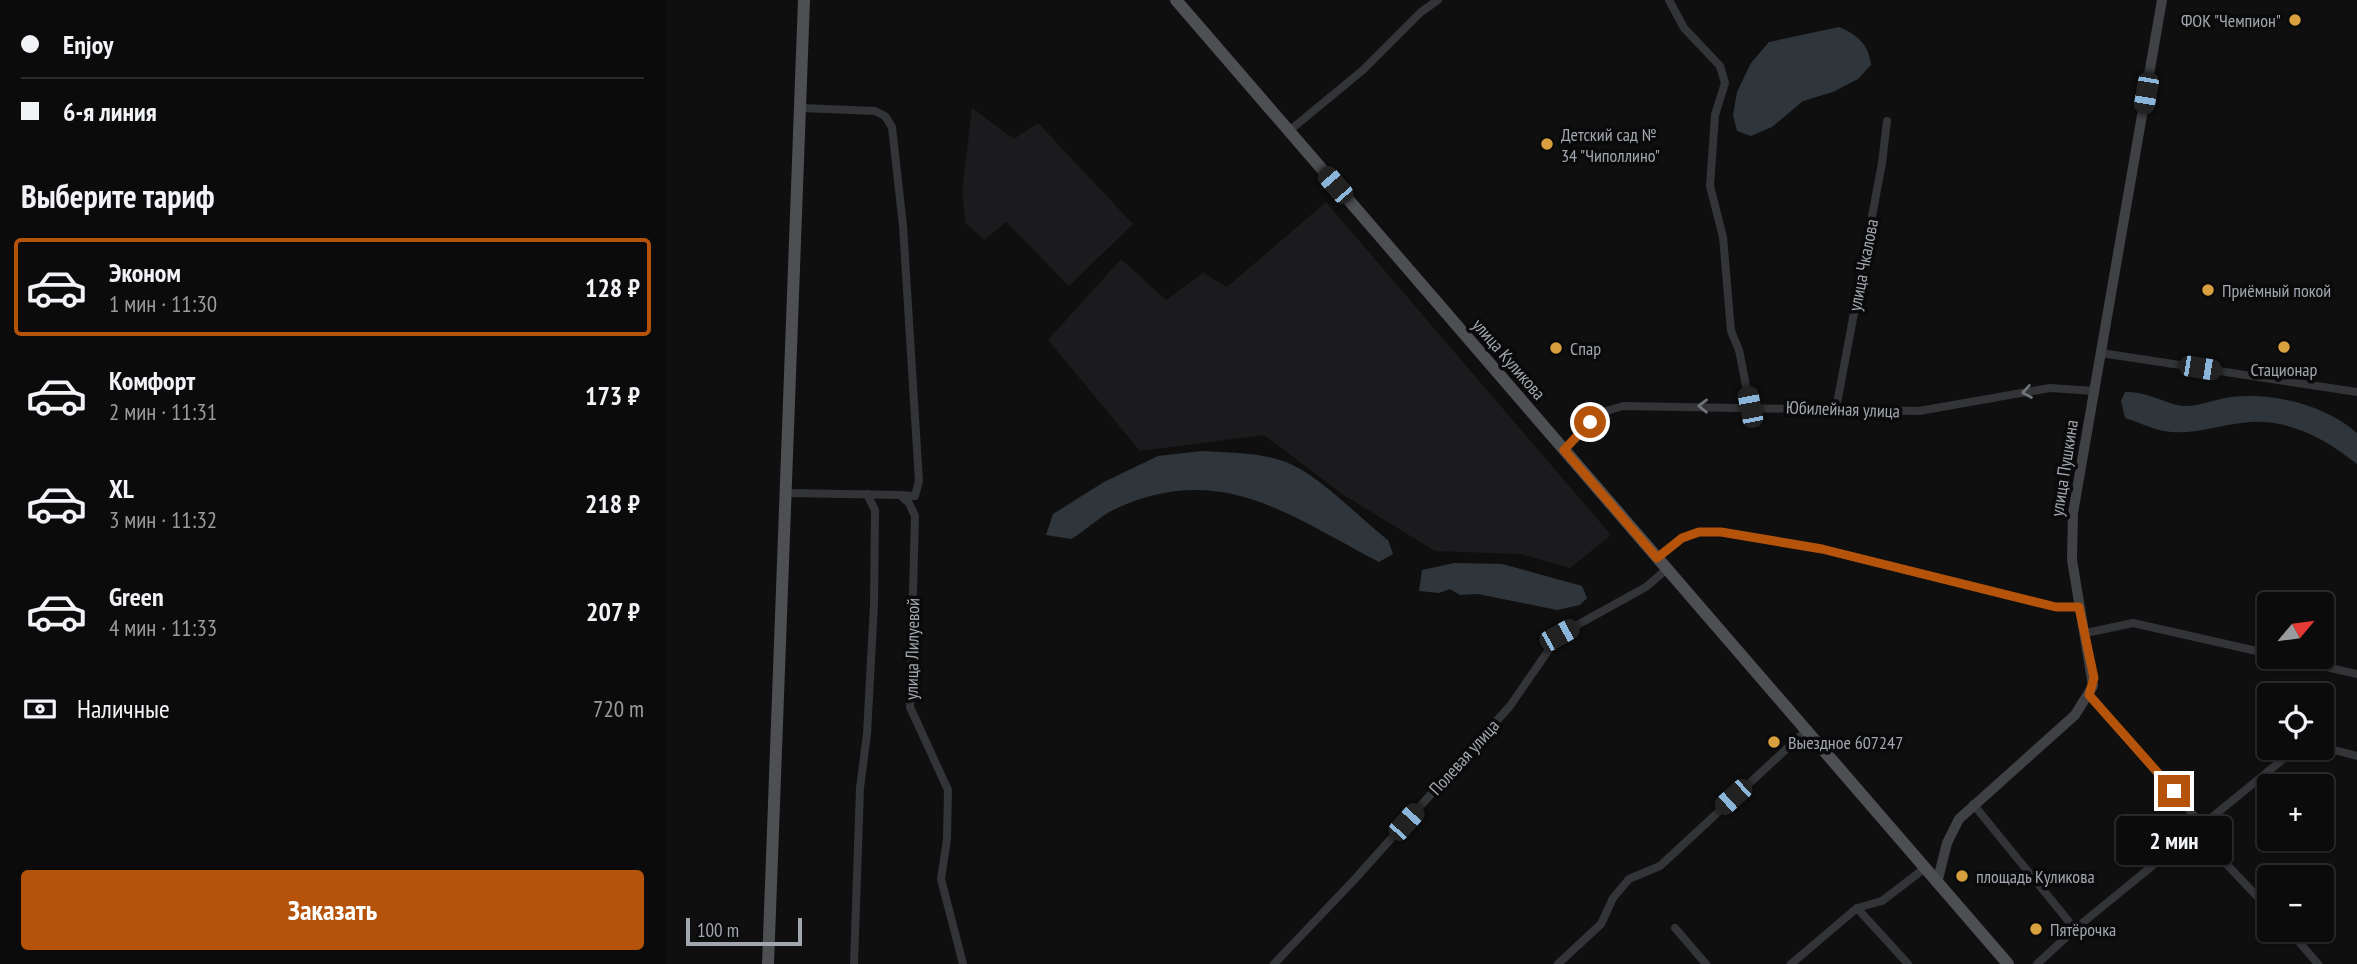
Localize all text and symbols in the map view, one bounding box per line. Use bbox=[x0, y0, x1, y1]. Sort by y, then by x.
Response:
place label: ФОК "Чемпион" bbox=[2181, 9, 2281, 32]
marker: ФОК "Чемпион" bbox=[2287, 12, 2303, 28]
text: Enjoy bbox=[63, 28, 113, 61]
car bbox=[2133, 70, 2160, 116]
text: 6-я линия bbox=[63, 95, 157, 128]
place label: Детский сад № 34 "Чиполлино" bbox=[1561, 123, 1660, 167]
marker: Детский сад № 34 "Чиполлино" bbox=[1539, 136, 1555, 152]
car bbox=[1314, 162, 1357, 208]
text: Выберите тариф bbox=[21, 175, 215, 217]
street label: улица Чкалова bbox=[1843, 217, 1883, 313]
icon: car bbox=[25, 256, 88, 319]
text: Эконом bbox=[109, 256, 181, 289]
text: 128 ₽ bbox=[585, 271, 640, 304]
place label: Приёмный покой bbox=[2222, 279, 2331, 302]
marker: Приёмный покой bbox=[2200, 282, 2216, 298]
text: 1 мин · 11:30 bbox=[109, 289, 217, 318]
street label: улица Куликова bbox=[1467, 314, 1551, 404]
place label: Спар bbox=[1570, 337, 1601, 360]
marker: Стационар bbox=[2276, 339, 2292, 355]
marker: Спар bbox=[1548, 340, 1564, 356]
car bbox=[2178, 354, 2223, 382]
place label: Стационар bbox=[2251, 358, 2318, 381]
icon: car bbox=[25, 364, 88, 427]
text: Комфорт bbox=[109, 364, 195, 397]
text: 173 ₽ bbox=[585, 379, 640, 412]
car bbox=[1736, 384, 1765, 430]
one-way arrow bbox=[2021, 384, 2033, 399]
street label: Юбилейная улица bbox=[1786, 396, 1900, 422]
text: 2 мин · 11:31 bbox=[109, 397, 217, 426]
one-way arrow bbox=[1697, 398, 1708, 413]
route start bbox=[1574, 406, 1606, 438]
street label: улица Пушкина bbox=[2045, 418, 2083, 518]
icon: car bbox=[25, 472, 88, 535]
text: XL bbox=[109, 472, 134, 505]
text: 218 ₽ bbox=[585, 487, 640, 520]
text: 3 мин · 11:32 bbox=[109, 505, 217, 534]
icon: car bbox=[25, 580, 88, 643]
text: Green bbox=[109, 580, 164, 613]
north arrow bbox=[2257, 592, 2335, 668]
map controls bbox=[2257, 592, 2334, 942]
text: 207 ₽ bbox=[586, 595, 640, 628]
street label: улица Лилуевой bbox=[900, 598, 924, 700]
text: 4 мин · 11:33 bbox=[109, 613, 217, 642]
car bbox=[1536, 616, 1583, 654]
button: locate bbox=[2257, 683, 2334, 760]
icon: cash bbox=[21, 690, 59, 728]
text: Наличные bbox=[77, 692, 170, 725]
text: 720 m bbox=[593, 694, 644, 723]
street label: Полевая улица bbox=[1424, 714, 1504, 800]
place label: Выездное 607247 bbox=[1788, 731, 1903, 754]
marker: Выездное 607247 bbox=[1766, 734, 1782, 750]
button: + bbox=[2257, 774, 2334, 851]
car bbox=[1711, 775, 1756, 819]
route end bbox=[2158, 775, 2190, 807]
car bbox=[1385, 799, 1428, 845]
callout: 2 мин bbox=[2116, 816, 2232, 864]
text: 2 мин bbox=[2149, 826, 2199, 855]
place label: площадь Куликова bbox=[1976, 865, 2095, 888]
button: − bbox=[2257, 865, 2334, 942]
marker: площадь Куликова bbox=[1954, 868, 1970, 884]
button: Заказать bbox=[21, 870, 644, 950]
scale bar bbox=[686, 915, 801, 947]
text: 100 m bbox=[697, 918, 739, 942]
place label: Пятёрочка bbox=[2050, 918, 2116, 941]
marker: Пятёрочка bbox=[2028, 921, 2044, 937]

